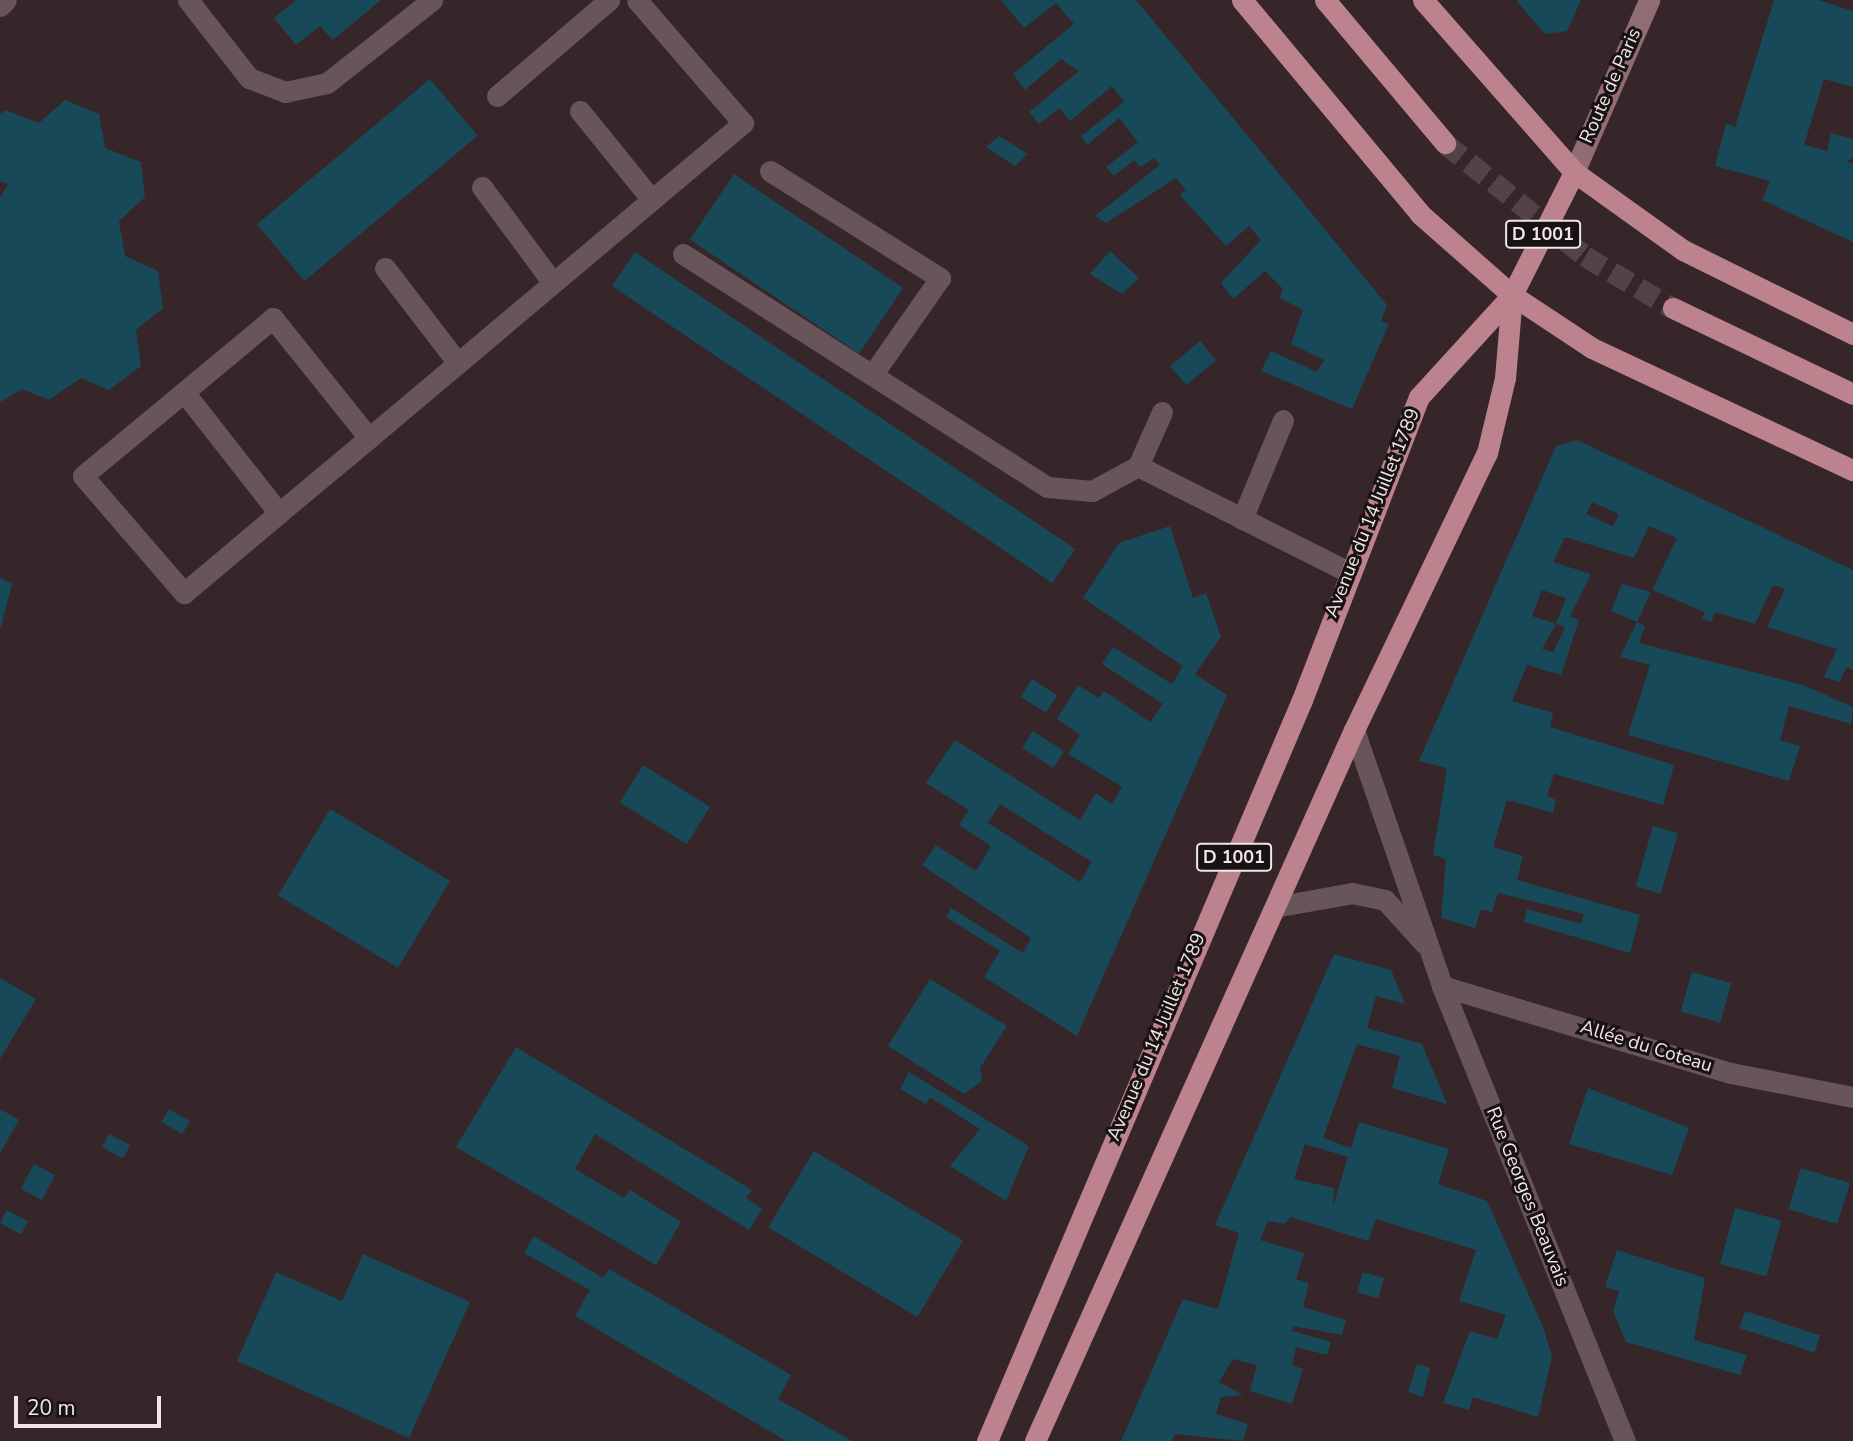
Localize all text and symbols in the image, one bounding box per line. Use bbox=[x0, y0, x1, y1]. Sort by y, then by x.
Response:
street label: Route de Paris bbox=[1576, 25, 1646, 147]
road number: D 1001 bbox=[1504, 220, 1582, 248]
street label: Avenue du 14 Juillet 1789 bbox=[1321, 405, 1425, 621]
road number: D 1001 bbox=[1196, 842, 1272, 872]
street label: Avenue du 14 Juillet 1789 bbox=[1103, 930, 1211, 1144]
street label: Allée du Coteau bbox=[1577, 1016, 1715, 1078]
street label: Rue Georges Beauvais bbox=[1481, 1104, 1573, 1290]
scale bar bbox=[18, 1382, 164, 1426]
text: 20 m bbox=[27, 1394, 76, 1422]

